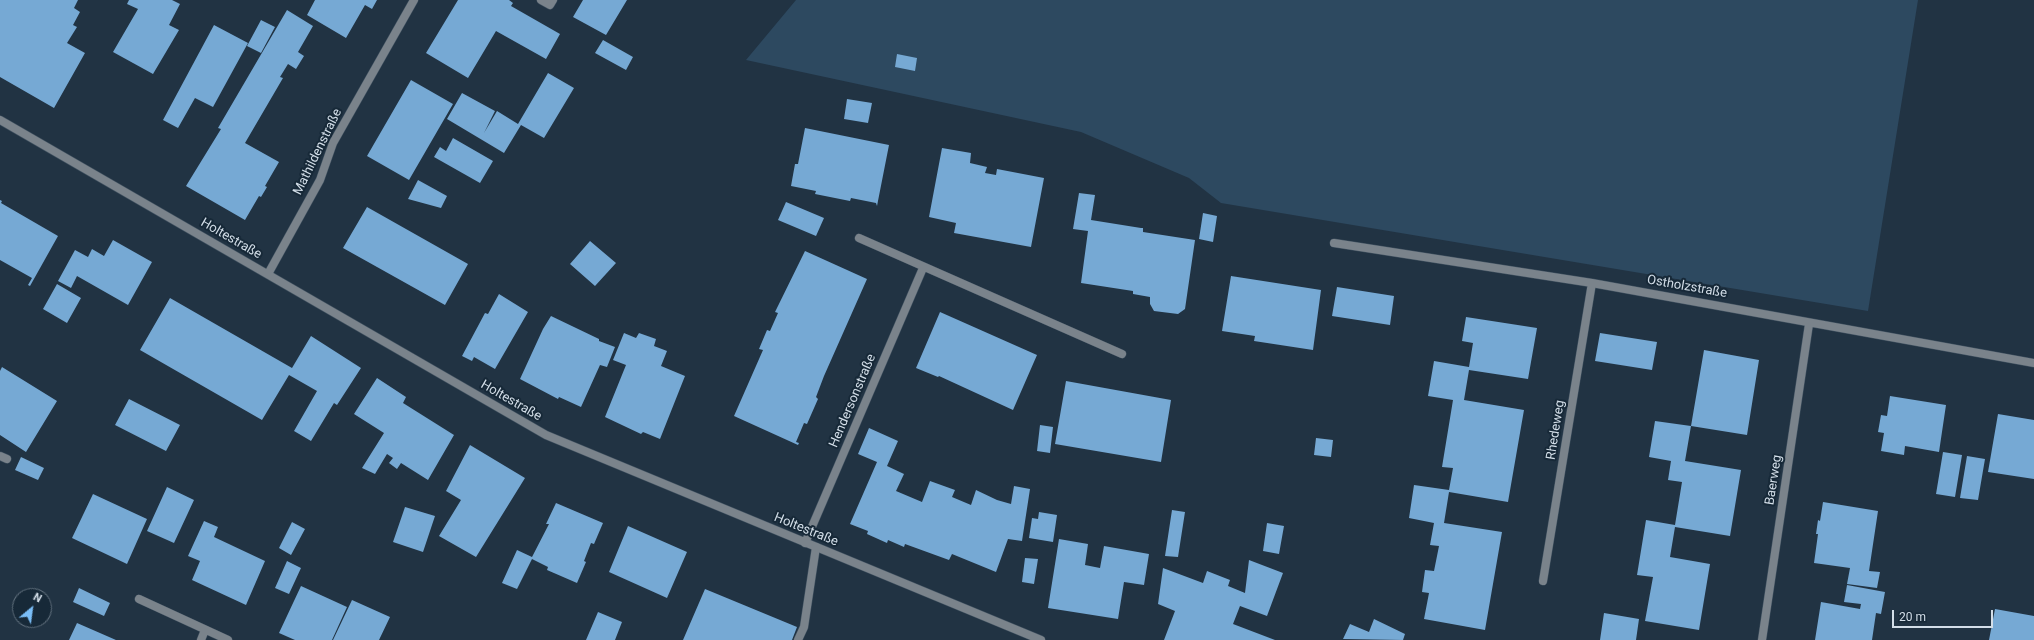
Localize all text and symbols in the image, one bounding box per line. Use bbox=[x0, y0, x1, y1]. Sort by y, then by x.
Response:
street label: Mathildenstraße bbox=[290, 106, 346, 198]
street label: Holtestraße bbox=[198, 215, 264, 263]
street label: Ostholzstraße bbox=[1646, 272, 1728, 302]
street label: Hendersonstraße bbox=[826, 352, 880, 450]
street label: Holtestraße bbox=[478, 377, 544, 425]
street label: Rhedeweg bbox=[1544, 399, 1568, 461]
street label: Baerweg bbox=[1762, 454, 1786, 506]
street label: Holtestraße bbox=[772, 510, 840, 550]
north arrow bbox=[12, 588, 52, 628]
text: N bbox=[31, 590, 44, 606]
scale bar bbox=[1894, 602, 1995, 628]
text: 20 m bbox=[1899, 610, 1926, 624]

